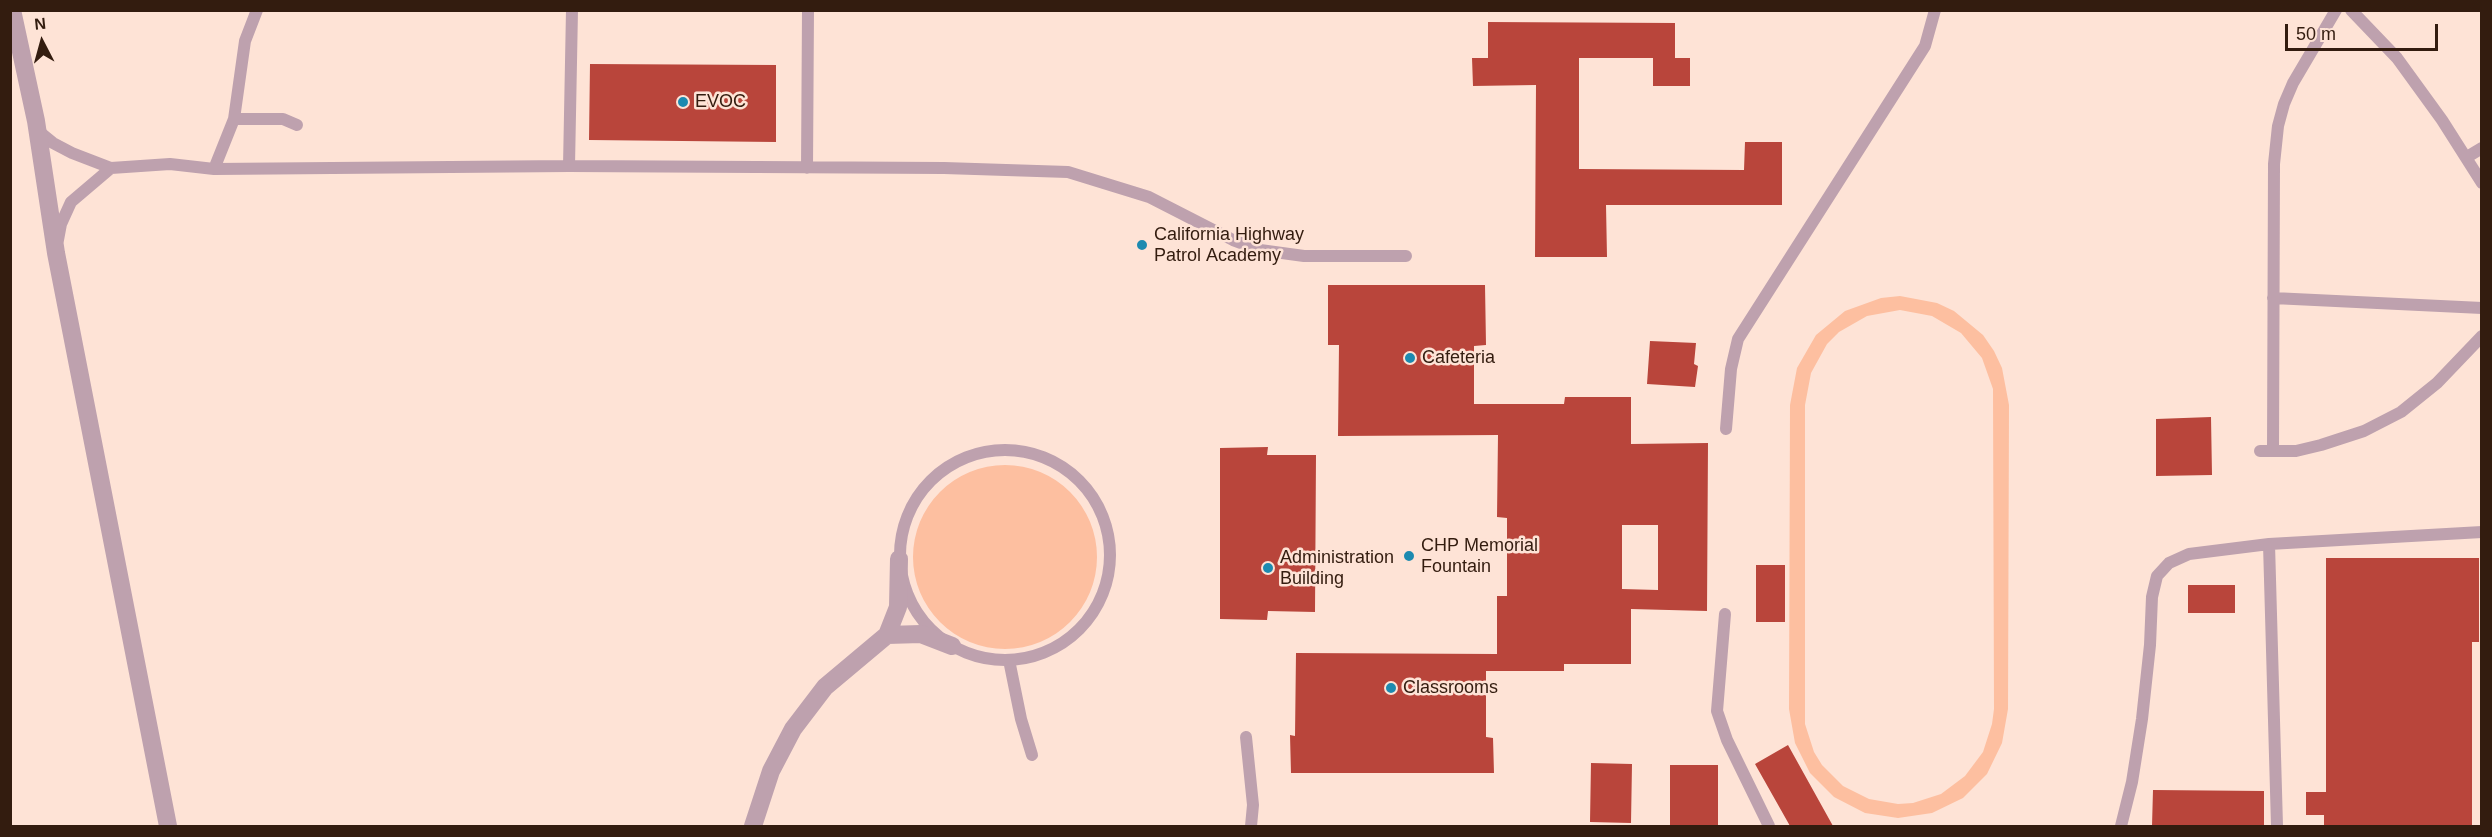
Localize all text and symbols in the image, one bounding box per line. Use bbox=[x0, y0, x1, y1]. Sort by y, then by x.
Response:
north arrow bbox=[12, 12, 72, 72]
scale bar bbox=[2288, 12, 2441, 50]
text: N bbox=[33, 15, 47, 33]
text: 50 m bbox=[2296, 24, 2336, 44]
place label: EVOC bbox=[695, 91, 746, 113]
marker: EVOC bbox=[676, 95, 690, 109]
place label: California Highway Patrol Academy bbox=[1154, 224, 1304, 266]
marker: California Highway Patrol Academy bbox=[1135, 238, 1149, 252]
place label: Cafeteria bbox=[1422, 347, 1495, 369]
marker: Cafeteria bbox=[1403, 351, 1417, 365]
place label: CHP Memorial Fountain bbox=[1421, 535, 1538, 578]
place label: Administration Building bbox=[1280, 547, 1394, 590]
marker: CHP Memorial Fountain bbox=[1402, 549, 1416, 563]
marker: Administration Building bbox=[1261, 561, 1275, 575]
place label: Classrooms bbox=[1403, 677, 1498, 699]
marker: Classrooms bbox=[1384, 681, 1398, 695]

